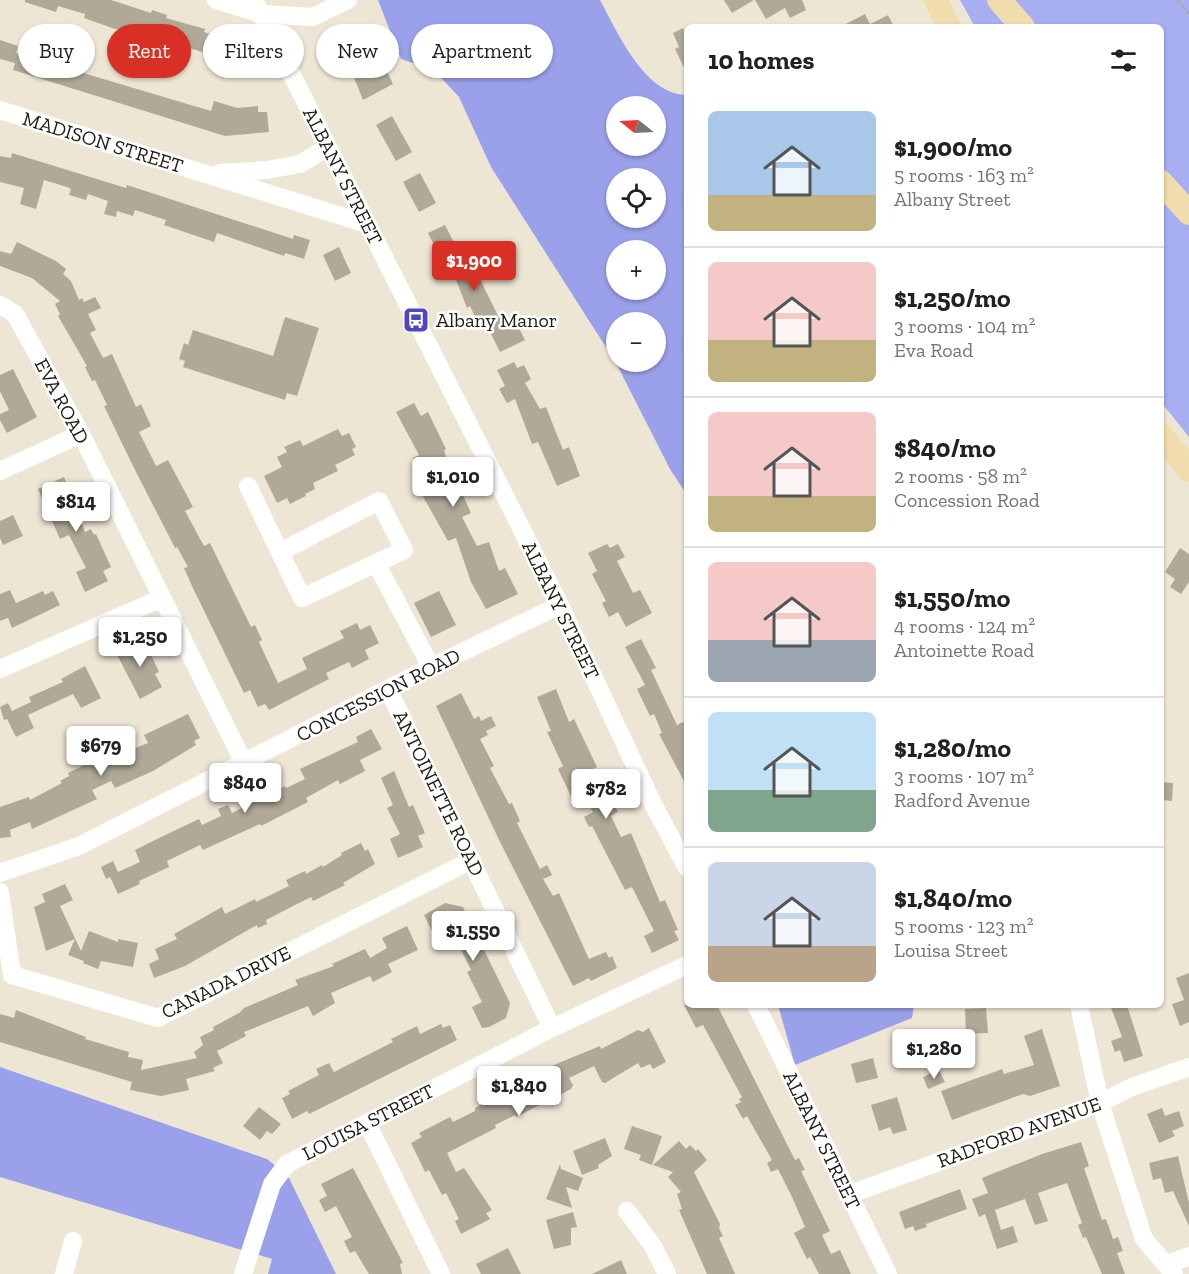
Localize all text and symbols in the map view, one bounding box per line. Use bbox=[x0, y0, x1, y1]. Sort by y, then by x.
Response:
chip: Buy bbox=[18, 24, 95, 78]
chip: Rent bbox=[107, 24, 191, 78]
chip: Filters bbox=[203, 24, 304, 78]
chip: New bbox=[316, 24, 399, 78]
chip: Apartment bbox=[411, 24, 553, 78]
text: 10 homes bbox=[708, 44, 814, 76]
icon: filters bbox=[1107, 44, 1140, 77]
north arrow bbox=[606, 96, 666, 156]
map controls bbox=[606, 96, 666, 372]
street label: ALBANY STREET bbox=[298, 103, 388, 249]
street label: MADISON STREET bbox=[20, 106, 186, 178]
text: $1,900/mo bbox=[894, 131, 1012, 163]
icon: home bbox=[756, 135, 828, 207]
text: 5 rooms · 163 m² bbox=[894, 163, 1034, 187]
button: locate bbox=[606, 168, 666, 228]
text: Albany Street bbox=[894, 187, 1011, 211]
button: + bbox=[606, 240, 666, 300]
pin: $1,900 bbox=[425, 241, 523, 292]
text: $1,900 bbox=[446, 248, 502, 272]
text: $1,250/mo bbox=[894, 282, 1011, 314]
icon: home bbox=[756, 286, 828, 358]
bus stop icon: Albany Manor bbox=[401, 305, 431, 335]
place label: Albany Manor bbox=[436, 308, 557, 332]
button: − bbox=[606, 312, 666, 372]
text: 3 rooms · 104 m² bbox=[894, 314, 1035, 338]
text: Eva Road bbox=[894, 338, 973, 362]
street label: EVA ROAD bbox=[29, 354, 95, 448]
text: $840/mo bbox=[894, 432, 996, 464]
icon: home bbox=[756, 436, 828, 508]
pin: $1,010 bbox=[404, 457, 502, 508]
text: $1,010 bbox=[426, 464, 480, 488]
text: 2 rooms · 58 m² bbox=[894, 464, 1027, 488]
pin: $814 bbox=[40, 482, 112, 533]
text: Concession Road bbox=[894, 488, 1040, 512]
text: $814 bbox=[56, 489, 96, 513]
street label: ALBANY STREET bbox=[517, 537, 605, 683]
text: $1,550/mo bbox=[894, 582, 1010, 614]
icon: home bbox=[756, 586, 828, 658]
text: 4 rooms · 124 m² bbox=[894, 614, 1035, 638]
pin: $1,250 bbox=[91, 617, 189, 668]
text: $1,250 bbox=[112, 624, 168, 648]
text: Antoinette Road bbox=[894, 638, 1034, 662]
street label: CONCESSION ROAD bbox=[292, 643, 464, 747]
street label: ANTOINETTE ROAD bbox=[388, 706, 490, 880]
pin: $679 bbox=[65, 726, 137, 777]
text: $1,280/mo bbox=[894, 732, 1011, 764]
text: $679 bbox=[80, 733, 122, 757]
icon: home bbox=[756, 736, 828, 808]
pin: $840 bbox=[209, 763, 281, 814]
text: 3 rooms · 107 m² bbox=[894, 764, 1034, 788]
pin: $782 bbox=[570, 769, 642, 820]
text: $840 bbox=[223, 770, 267, 794]
text: $782 bbox=[585, 776, 627, 800]
text: Radford Avenue bbox=[894, 788, 1030, 812]
text: $1,840/mo bbox=[894, 882, 1012, 914]
icon: home bbox=[756, 886, 828, 958]
pin: $1,550 bbox=[424, 911, 522, 962]
text: 5 rooms · 123 m² bbox=[894, 914, 1034, 938]
text: $1,550 bbox=[446, 918, 500, 942]
text: Louisa Street bbox=[894, 938, 1008, 962]
street label: CANADA DRIVE bbox=[157, 940, 295, 1024]
pin: $1,280 bbox=[885, 1029, 983, 1080]
text: $1,280 bbox=[906, 1036, 962, 1060]
pin: $1,840 bbox=[470, 1066, 568, 1117]
street label: ALBANY STREET bbox=[778, 1067, 866, 1213]
text: $1,840 bbox=[491, 1073, 547, 1097]
street label: LOUISA STREET bbox=[298, 1079, 438, 1165]
street label: RADFORD AVENUE bbox=[934, 1091, 1104, 1173]

